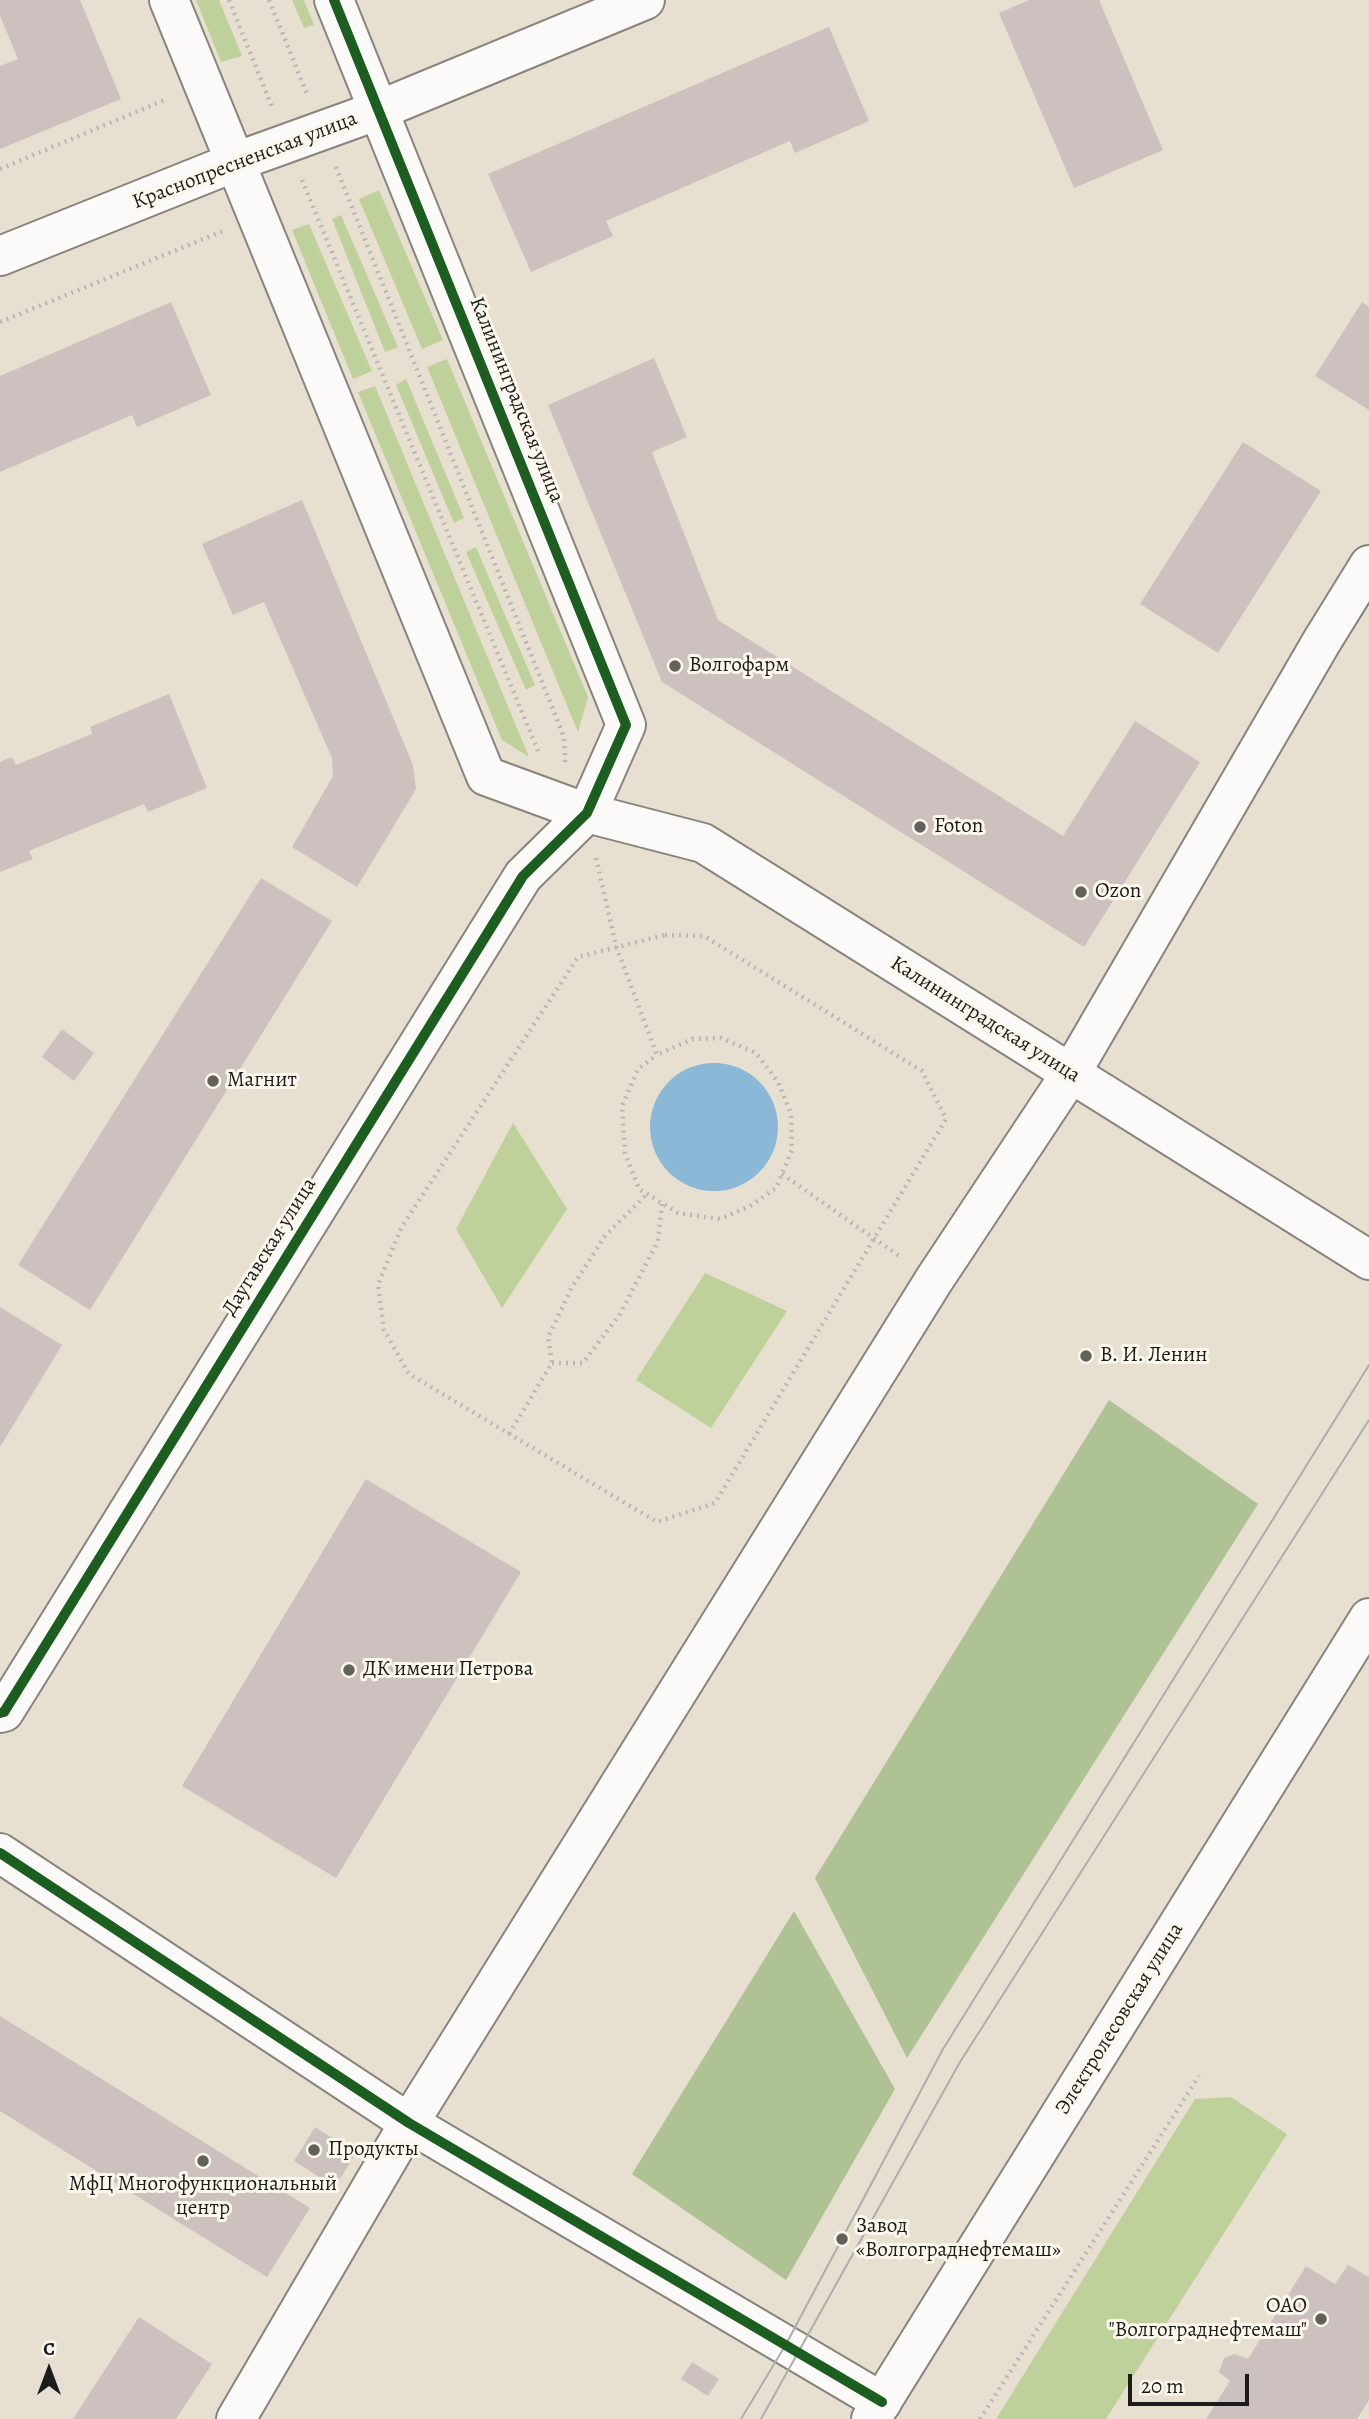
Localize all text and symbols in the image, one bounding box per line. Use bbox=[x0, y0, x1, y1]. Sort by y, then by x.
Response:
street label: Краснопресненская улица bbox=[129, 107, 361, 215]
street label: Калининградская улица bbox=[463, 294, 569, 506]
place label: Волгофарм bbox=[689, 653, 789, 679]
marker: Волгофарм bbox=[667, 658, 683, 674]
place label: Foton bbox=[934, 814, 983, 840]
marker: Foton bbox=[912, 819, 928, 835]
place label: Ozon bbox=[1095, 879, 1141, 905]
marker: Ozon bbox=[1073, 884, 1089, 900]
street label: Калининградская улица bbox=[885, 951, 1085, 1089]
place label: Магнит bbox=[227, 1068, 297, 1094]
marker: Магнит bbox=[205, 1073, 221, 1089]
street label: Даугавская улица bbox=[218, 1173, 322, 1321]
place label: В. И. Ленин bbox=[1100, 1343, 1208, 1369]
marker: В. И. Ленин bbox=[1078, 1348, 1094, 1364]
place label: ДК имени Петрова bbox=[363, 1657, 533, 1683]
marker: ДК имени Петрова bbox=[341, 1662, 357, 1678]
street label: Электролесовская улица bbox=[1051, 1918, 1189, 2120]
place label: Продукты bbox=[328, 2137, 419, 2163]
marker: Продукты bbox=[306, 2142, 322, 2158]
marker: МфЦ Многофункциональный центр bbox=[195, 2153, 211, 2169]
place label: МфЦ Многофункциональный центр bbox=[69, 2172, 337, 2222]
place label: Завод «Волгограднефтемаш» bbox=[856, 2214, 1061, 2264]
marker: Завод «Волгограднефтемаш» bbox=[834, 2231, 850, 2247]
place label: ОАО "Волгограднефтемаш" bbox=[1109, 2294, 1307, 2344]
marker: ОАО "Волгограднефтемаш" bbox=[1313, 2311, 1329, 2327]
north arrow bbox=[14, 2335, 84, 2405]
text: С bbox=[43, 2336, 55, 2362]
scale bar bbox=[1131, 2360, 1252, 2404]
text: 20 m bbox=[1141, 2372, 1184, 2400]

